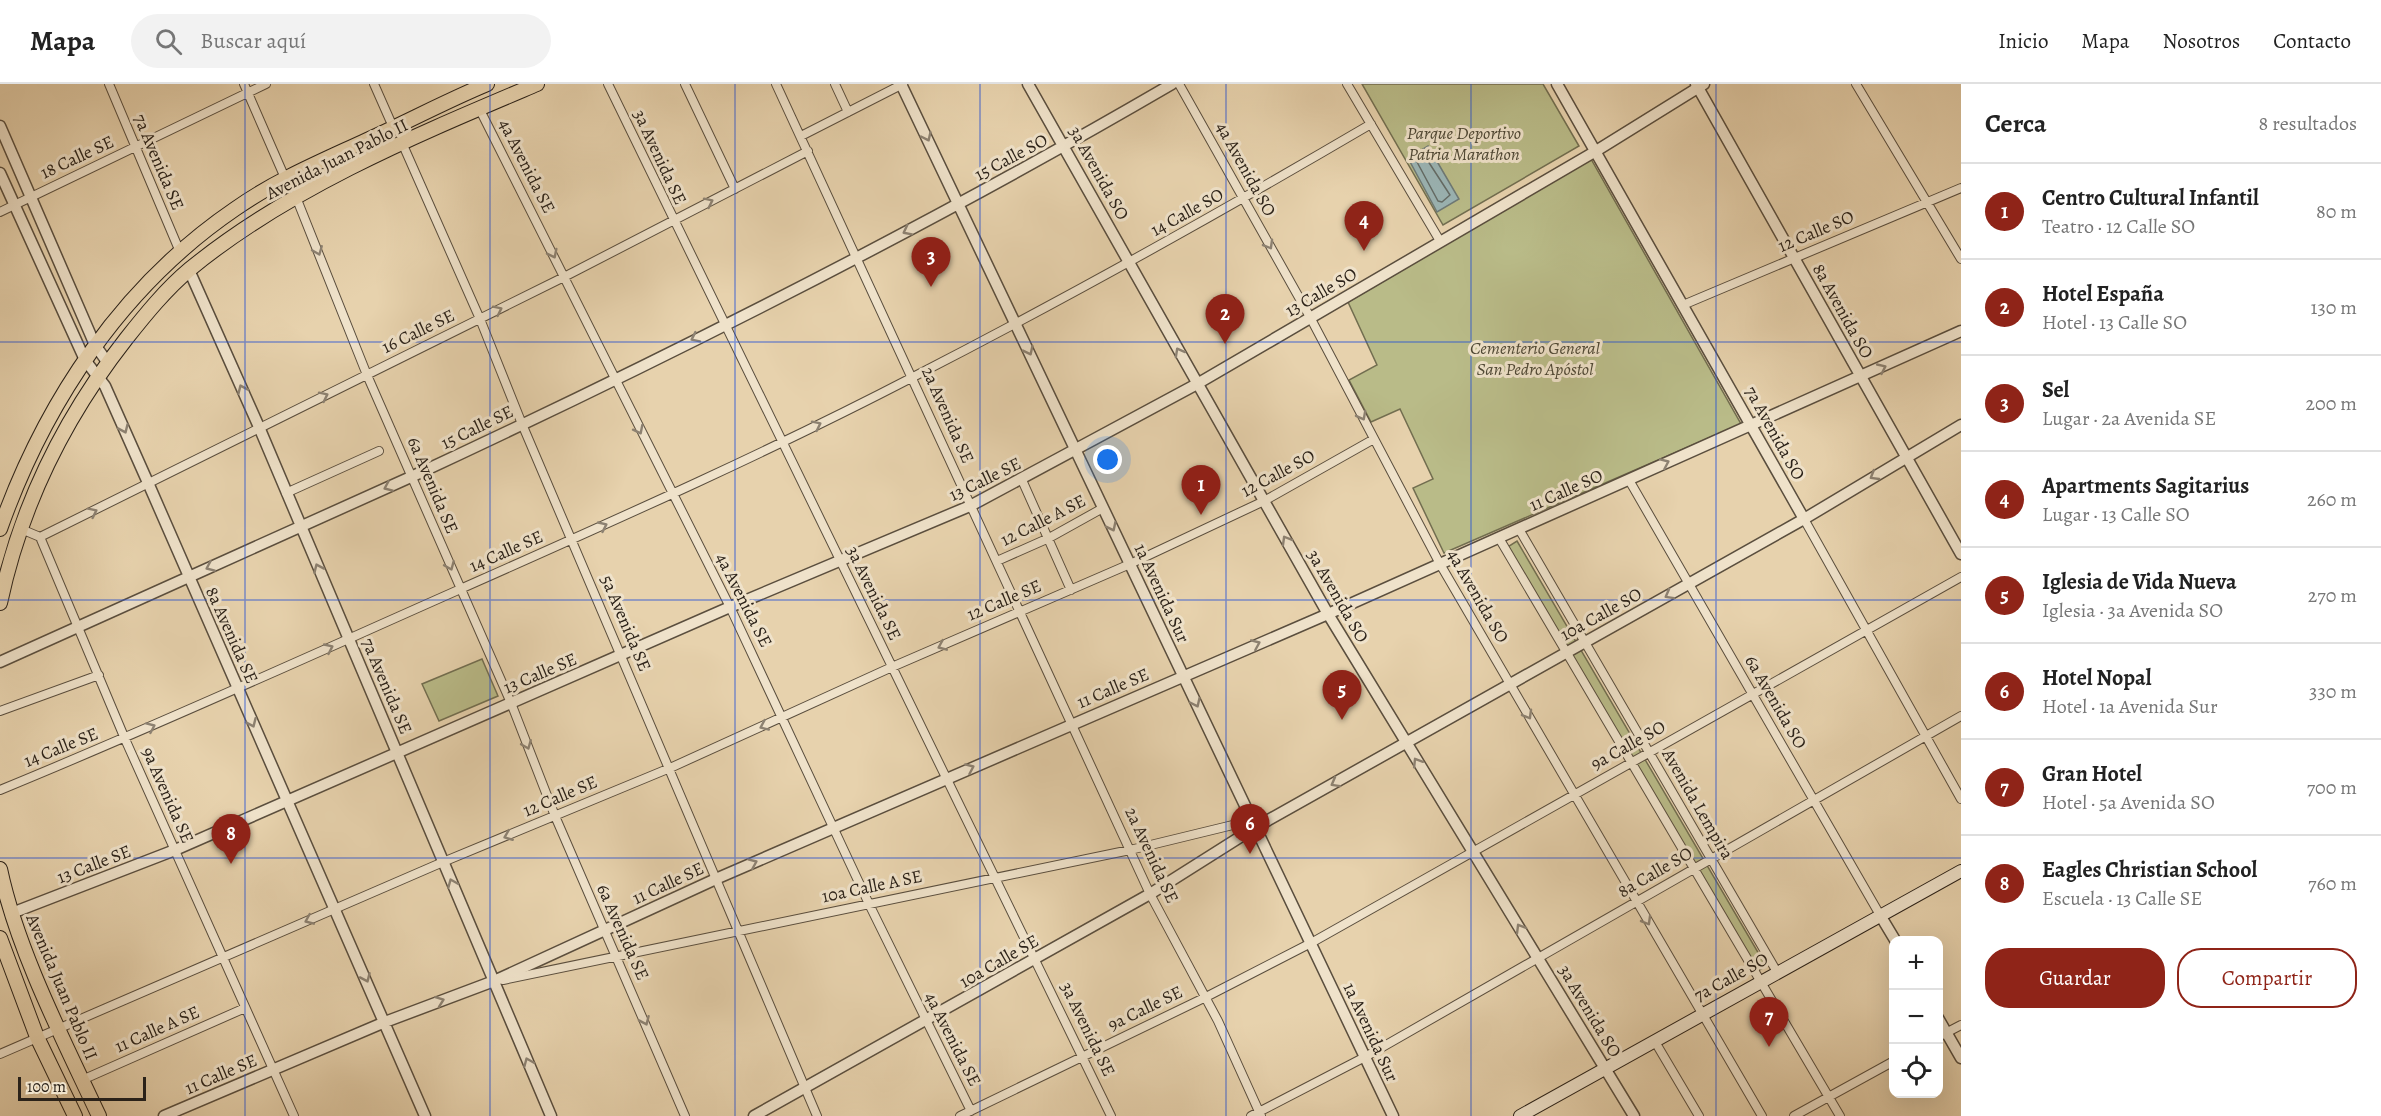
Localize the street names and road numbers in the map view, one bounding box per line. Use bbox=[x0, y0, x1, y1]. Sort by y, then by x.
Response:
street label: 3a Avenida SE bbox=[628, 106, 692, 208]
street label: 7a Avenida SE bbox=[128, 110, 190, 214]
street label: Avenida Juan Pablo II bbox=[261, 113, 412, 206]
street label: 4a Avenida SE bbox=[493, 115, 561, 217]
street label: 4a Avenida SO bbox=[1210, 117, 1282, 221]
street label: 3a Avenida SO bbox=[1063, 122, 1135, 224]
street label: 15 Calle SO bbox=[970, 128, 1052, 186]
street label: 18 Calle SE bbox=[36, 129, 118, 185]
street label: 14 Calle SO bbox=[1146, 182, 1228, 242]
street label: 12 Calle SO bbox=[1774, 204, 1858, 258]
street label: 8a Avenida SO bbox=[1807, 259, 1879, 363]
street label: 13 Calle SO bbox=[1281, 262, 1361, 322]
street label: 16 Calle SE bbox=[378, 303, 458, 359]
street label: 2a Avenida SE bbox=[916, 363, 980, 467]
street label: 7a Avenida SO bbox=[1739, 382, 1811, 484]
street label: 15 Calle SE bbox=[437, 399, 517, 455]
street label: 6a Avenida SE bbox=[402, 433, 464, 537]
street label: 12 Calle SO bbox=[1237, 444, 1319, 502]
street label: 13 Calle SE bbox=[945, 451, 1025, 507]
street label: 11 Calle SO bbox=[1526, 463, 1606, 517]
street label: 12 Calle A SE bbox=[996, 488, 1090, 552]
street label: 14 Calle SE bbox=[465, 524, 547, 578]
street label: 1a Avenida Sur bbox=[1129, 540, 1195, 647]
street label: 3a Avenida SE bbox=[841, 542, 907, 644]
street label: 3a Avenida SO bbox=[1302, 545, 1374, 647]
street label: 4a Avenida SO bbox=[1441, 545, 1515, 647]
street label: 4a Avenida SE bbox=[710, 549, 778, 651]
street label: 5a Avenida SE bbox=[595, 571, 657, 675]
street label: 12 Calle SE bbox=[963, 574, 1045, 626]
street label: 10a Calle SO bbox=[1556, 582, 1646, 646]
street label: 8a Avenida SE bbox=[200, 583, 264, 687]
street label: 7a Avenida SE bbox=[356, 634, 418, 738]
street label: 13 Calle SE bbox=[500, 647, 580, 699]
street label: 6a Avenida SO bbox=[1739, 651, 1813, 753]
street label: 11 Calle SE bbox=[1073, 662, 1153, 714]
street label: 9a Calle SO bbox=[1586, 715, 1670, 775]
street label: 14 Calle SE bbox=[20, 721, 102, 773]
street label: 9a Avenida SE bbox=[136, 743, 200, 847]
street label: Avenida Lempira bbox=[1656, 743, 1740, 864]
street label: 12 Calle SE bbox=[519, 770, 601, 822]
street label: 2a Avenida SE bbox=[1119, 803, 1185, 907]
street label: 13 Calle SE bbox=[54, 839, 134, 889]
street label: 8a Calle SO bbox=[1613, 841, 1697, 903]
street label: 11 Calle SE bbox=[628, 856, 708, 910]
street label: 10a Calle A SE bbox=[820, 864, 924, 908]
street label: 6a Avenida SE bbox=[591, 880, 655, 984]
street label: Avenida Juan Pablo II bbox=[20, 909, 104, 1064]
street label: 10a Calle SE bbox=[955, 929, 1043, 993]
street label: 7a Calle SO bbox=[1690, 947, 1772, 1007]
street label: 3a Avenida SO bbox=[1553, 960, 1627, 1062]
street label: 3a Avenida SE bbox=[1055, 978, 1121, 1080]
street label: 1a Avenida Sur bbox=[1338, 979, 1404, 1086]
street label: 9a Calle SE bbox=[1104, 980, 1186, 1036]
street label: 4a Avenida SE bbox=[919, 988, 987, 1090]
street label: 11 Calle A SE bbox=[111, 1000, 203, 1058]
street label: 11 Calle SE bbox=[181, 1048, 261, 1100]

